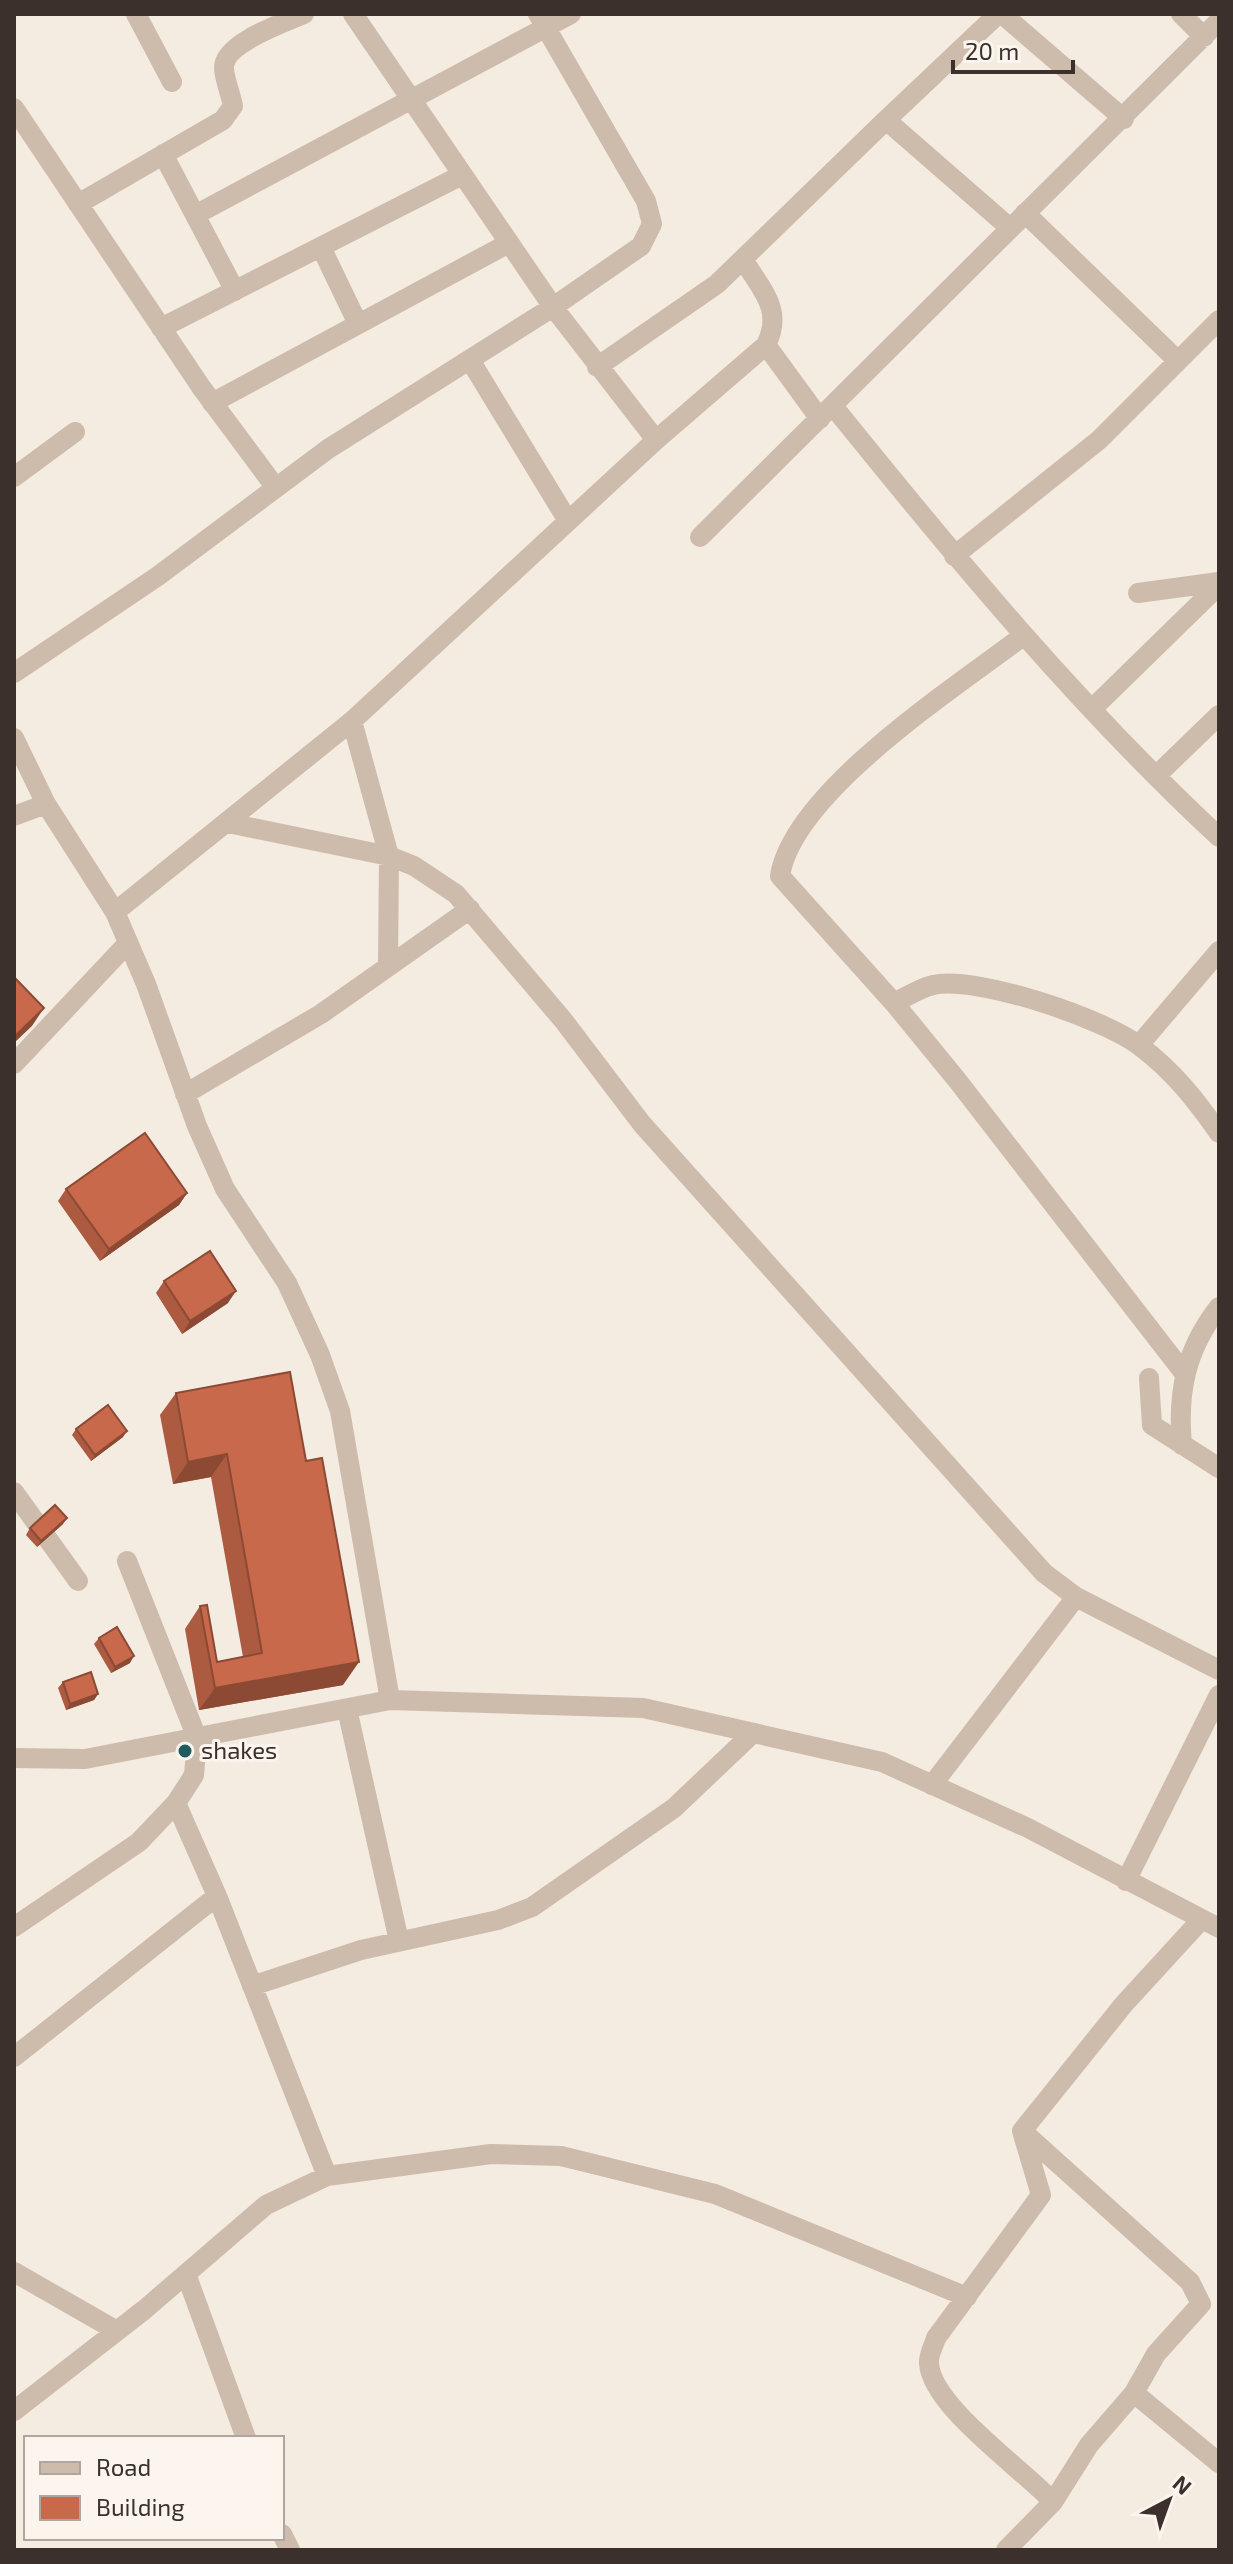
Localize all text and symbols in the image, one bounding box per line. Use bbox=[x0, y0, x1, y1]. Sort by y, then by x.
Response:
scale bar bbox=[953, 24, 1073, 74]
text: 20 m bbox=[965, 36, 1019, 65]
place label: shakes bbox=[201, 1735, 277, 1764]
marker: shakes bbox=[176, 1742, 194, 1760]
legend bbox=[24, 2436, 284, 2540]
text: Road bbox=[96, 2452, 151, 2481]
north arrow bbox=[1129, 2460, 1209, 2540]
text: N bbox=[1168, 2469, 1197, 2499]
text: Building bbox=[96, 2492, 185, 2521]

